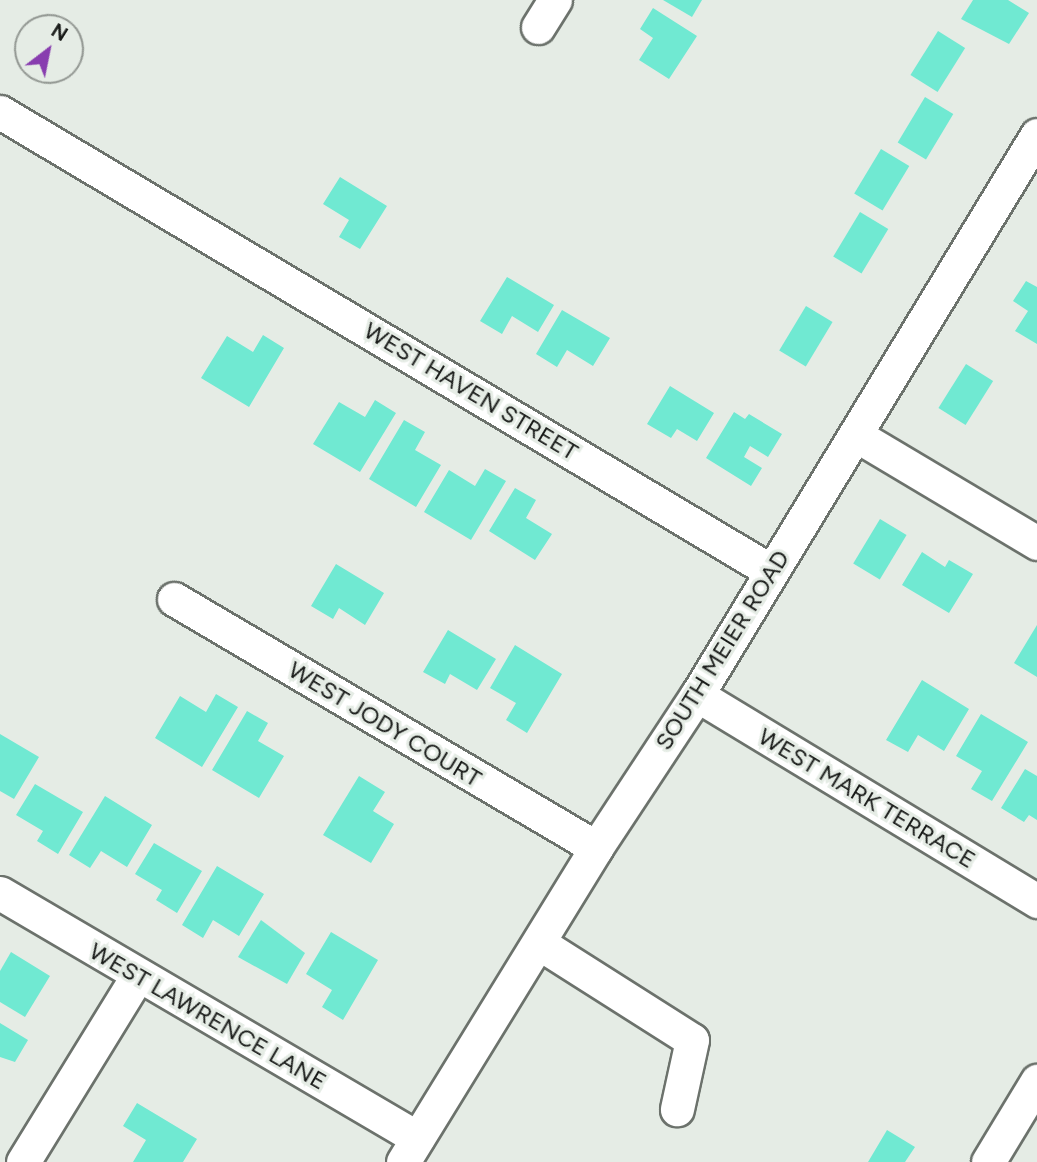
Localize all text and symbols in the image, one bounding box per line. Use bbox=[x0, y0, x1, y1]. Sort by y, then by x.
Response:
north arrow bbox=[14, 14, 84, 84]
text: N bbox=[47, 19, 72, 46]
street label: WEST HAVEN STREET bbox=[359, 316, 583, 466]
street label: SOUTH MEIER ROAD bbox=[649, 545, 795, 755]
street label: WEST JODY COURT bbox=[283, 655, 487, 793]
street label: WEST MARK TERRACE bbox=[753, 722, 981, 874]
street label: WEST LAWRENCE LANE bbox=[84, 936, 332, 1096]

